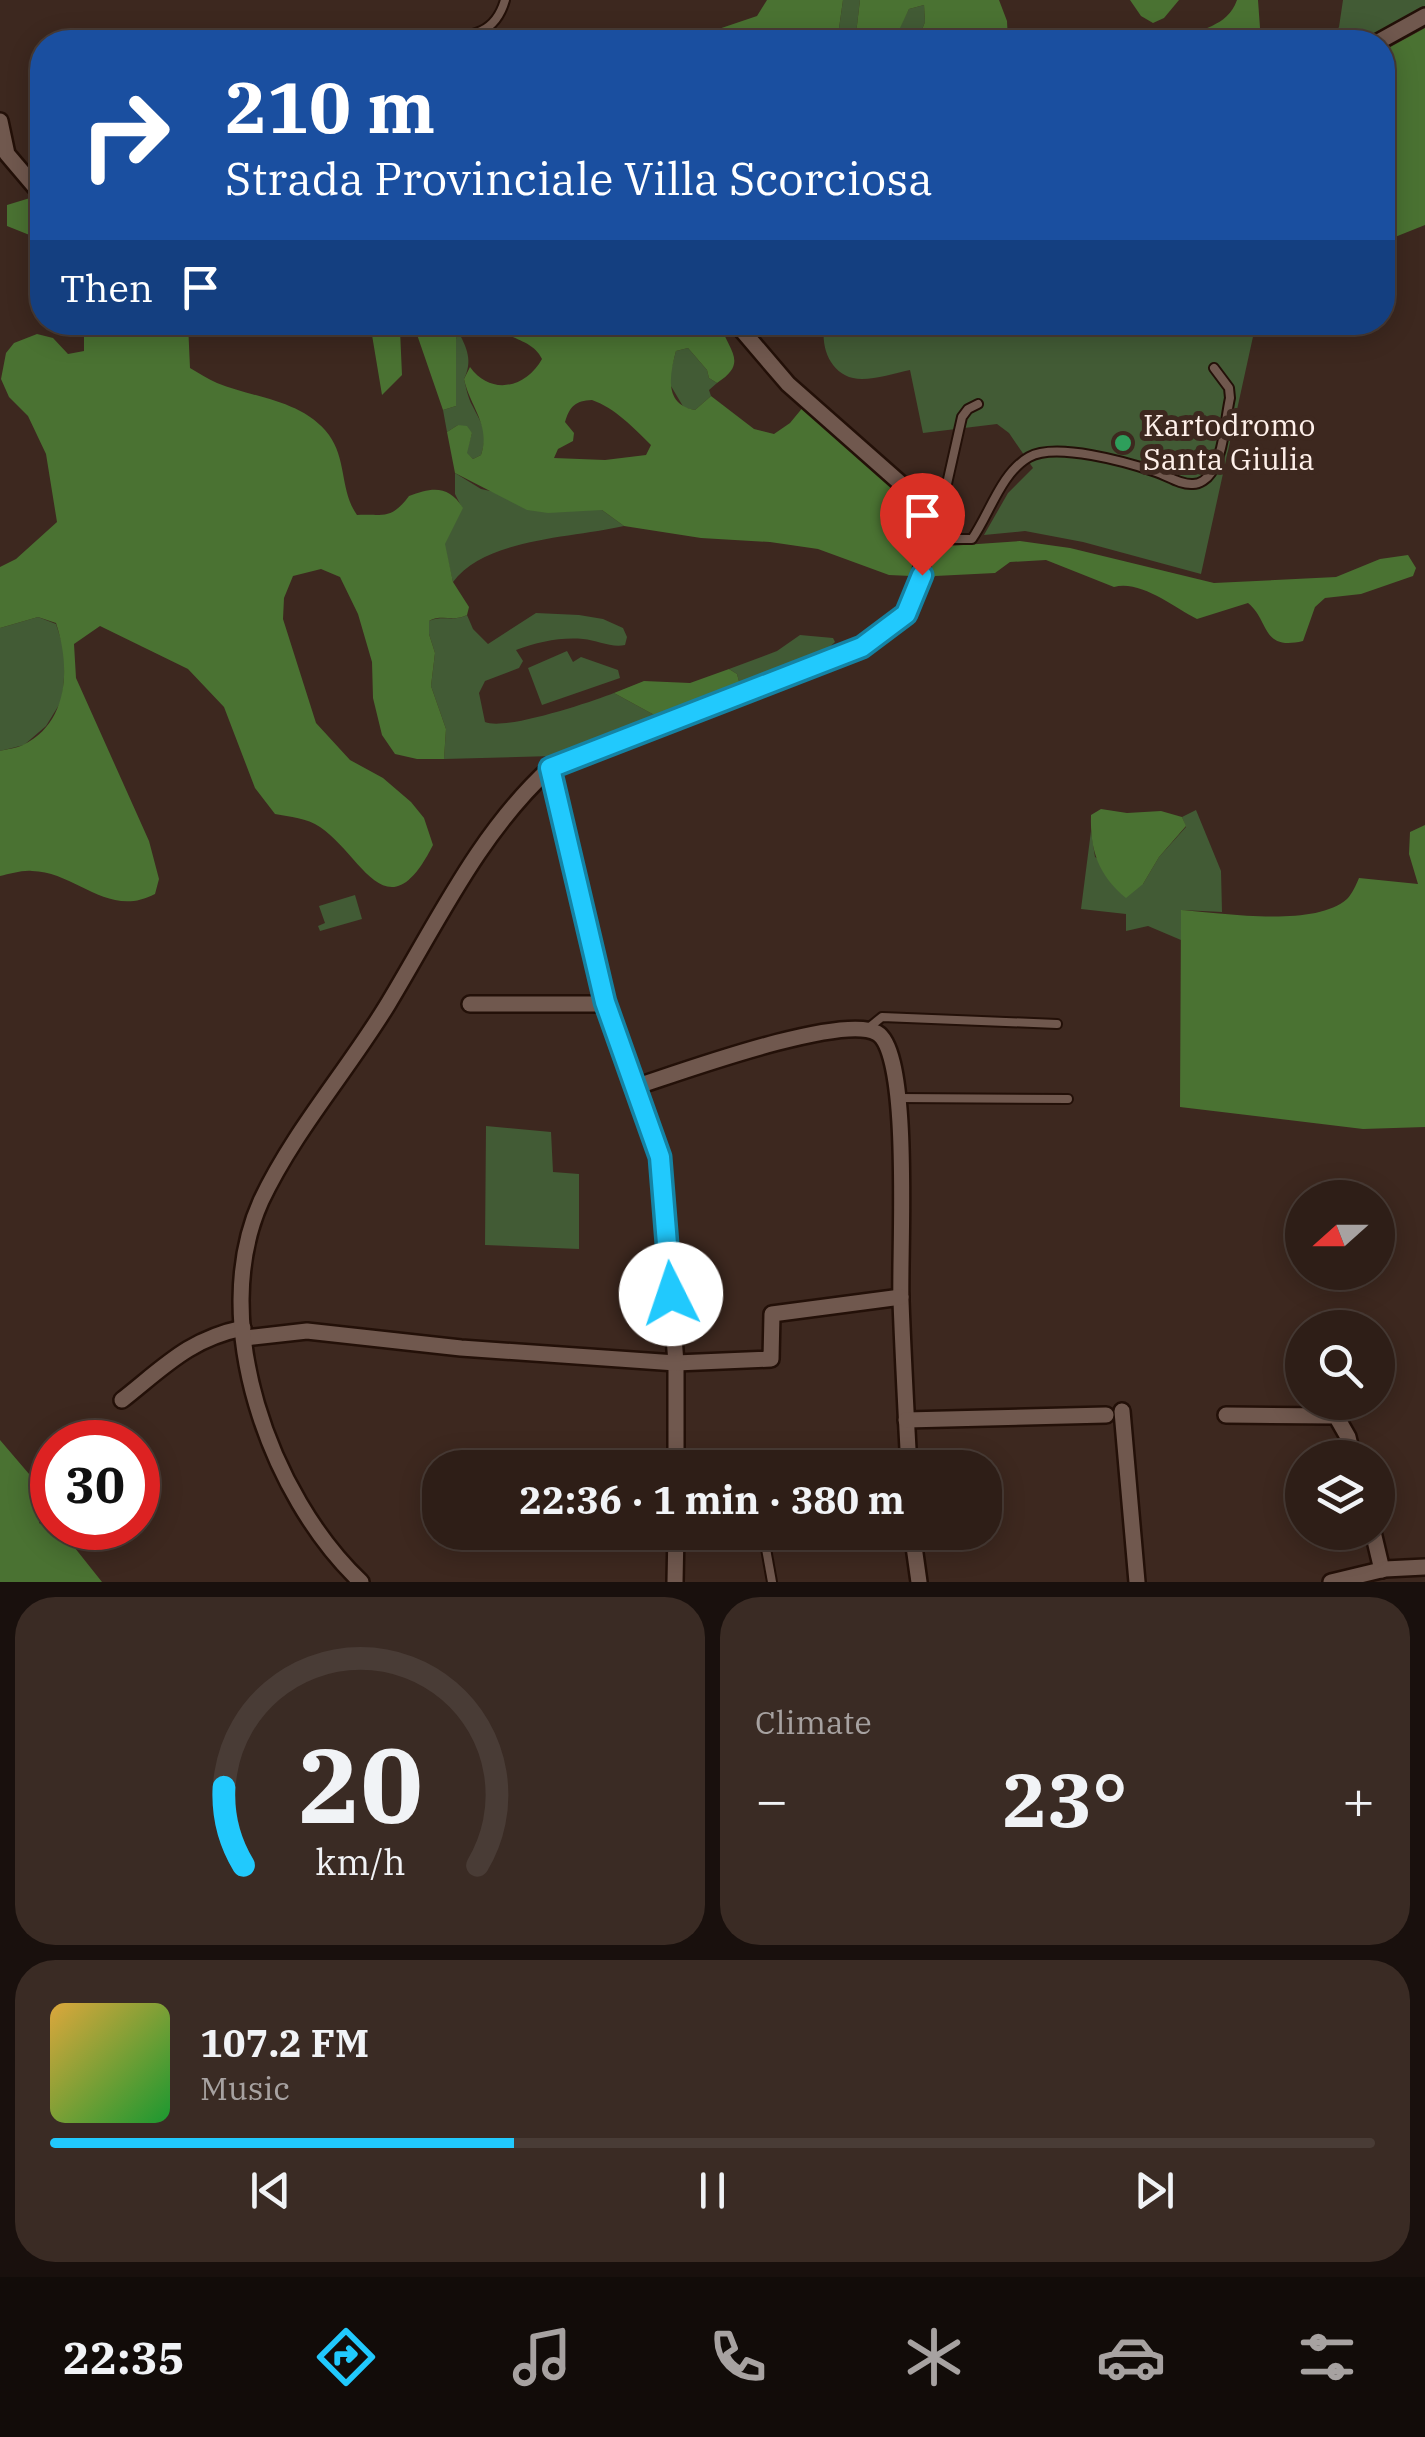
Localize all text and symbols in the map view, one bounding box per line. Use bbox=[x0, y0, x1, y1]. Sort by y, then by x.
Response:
text: 210 m bbox=[225, 61, 435, 152]
icon: right bbox=[60, 70, 190, 200]
text: Strada Provinciale Villa Scorciosa bbox=[225, 149, 933, 207]
icon: arrive bbox=[173, 260, 228, 315]
text: Then bbox=[60, 263, 153, 312]
place label: Kartodromo Santa Giulia bbox=[1143, 405, 1316, 478]
marker: Kartodromo Santa Giulia bbox=[1112, 432, 1134, 454]
pin bbox=[880, 473, 965, 576]
icon: arrive bbox=[895, 488, 950, 543]
north arrow bbox=[1285, 1180, 1395, 1290]
map controls bbox=[1285, 1180, 1395, 1550]
position arrow bbox=[619, 1242, 723, 1346]
button: search bbox=[1285, 1310, 1395, 1420]
speed limit sign: 30 bbox=[30, 1420, 160, 1550]
button: layers bbox=[1285, 1440, 1395, 1550]
text: 22:36 · 1 min · 380 m bbox=[519, 1475, 905, 1524]
text: Climate bbox=[755, 1701, 872, 1743]
text: 20 bbox=[298, 1716, 422, 1852]
text: 23° bbox=[1002, 1750, 1128, 1848]
text: − bbox=[755, 1764, 788, 1835]
text: + bbox=[1342, 1764, 1375, 1835]
text: km/h bbox=[315, 1838, 405, 1885]
text: 107.2 FM bbox=[200, 2018, 369, 2067]
text: Music bbox=[200, 2067, 290, 2109]
icon: previous bbox=[243, 2163, 298, 2218]
icon: pause bbox=[685, 2163, 740, 2218]
icon: next bbox=[1127, 2163, 1182, 2218]
icon: directions bbox=[311, 2322, 381, 2392]
icon: music bbox=[507, 2322, 577, 2392]
icon: phone bbox=[703, 2322, 773, 2392]
icon: climate bbox=[899, 2322, 969, 2392]
icon: car bbox=[1096, 2322, 1166, 2392]
icon: filters bbox=[1292, 2322, 1362, 2392]
text: 22:35 bbox=[63, 2328, 185, 2386]

